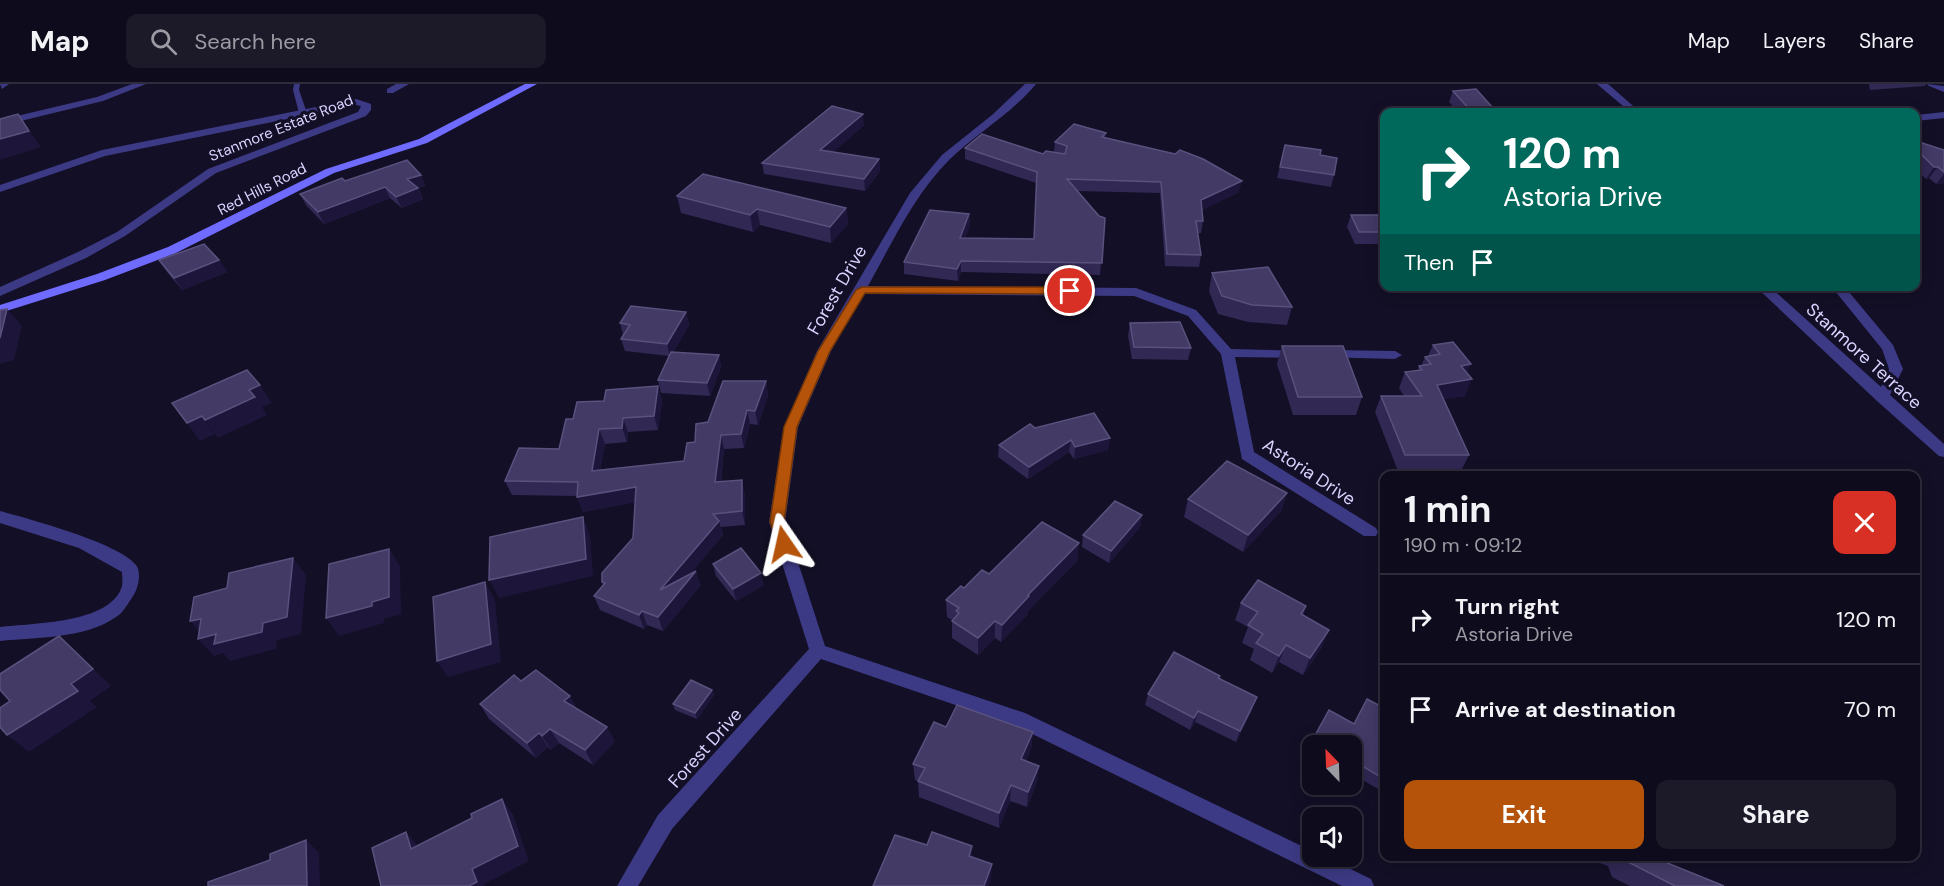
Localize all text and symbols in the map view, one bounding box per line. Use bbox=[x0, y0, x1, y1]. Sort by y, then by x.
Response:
search box bbox=[126, 14, 546, 68]
text: Map bbox=[30, 23, 90, 60]
icon: search bbox=[147, 25, 180, 58]
text: Search here bbox=[195, 27, 316, 56]
text: Map bbox=[1688, 27, 1730, 55]
text: Layers bbox=[1763, 27, 1826, 55]
text: Share bbox=[1859, 27, 1914, 55]
street label: Stanmore Estate Road bbox=[206, 90, 356, 166]
text: 120 m bbox=[1503, 126, 1621, 181]
icon: right bbox=[1404, 132, 1482, 210]
street label: Red Hills Road bbox=[214, 158, 310, 220]
text: Astoria Drive bbox=[1503, 179, 1662, 214]
street label: Forest Drive bbox=[802, 241, 872, 339]
icon: arrive bbox=[1466, 246, 1499, 279]
text: Then bbox=[1404, 248, 1454, 277]
pin bbox=[1044, 265, 1095, 316]
icon: arrive bbox=[1053, 274, 1086, 307]
street label: Stanmore Terrace bbox=[1801, 298, 1927, 414]
street label: Astoria Drive bbox=[1258, 433, 1360, 511]
text: 1 min bbox=[1404, 486, 1492, 533]
button: close bbox=[1833, 491, 1896, 554]
position arrow bbox=[752, 512, 816, 576]
text: 190 m · 09:12 bbox=[1404, 532, 1522, 558]
text: Turn right bbox=[1455, 592, 1560, 621]
icon: right bbox=[1404, 603, 1437, 636]
text: 120 m bbox=[1836, 605, 1896, 634]
text: Astoria Drive bbox=[1455, 621, 1573, 647]
icon: arrive bbox=[1404, 693, 1437, 726]
text: Arrive at destination bbox=[1455, 695, 1676, 724]
text: 70 m bbox=[1844, 695, 1896, 724]
street label: Forest Drive bbox=[663, 703, 747, 793]
north arrow bbox=[1302, 735, 1362, 795]
map controls bbox=[1302, 735, 1362, 867]
button: Exit bbox=[1404, 780, 1644, 849]
button: Share bbox=[1656, 780, 1896, 849]
button: sound bbox=[1302, 807, 1362, 867]

